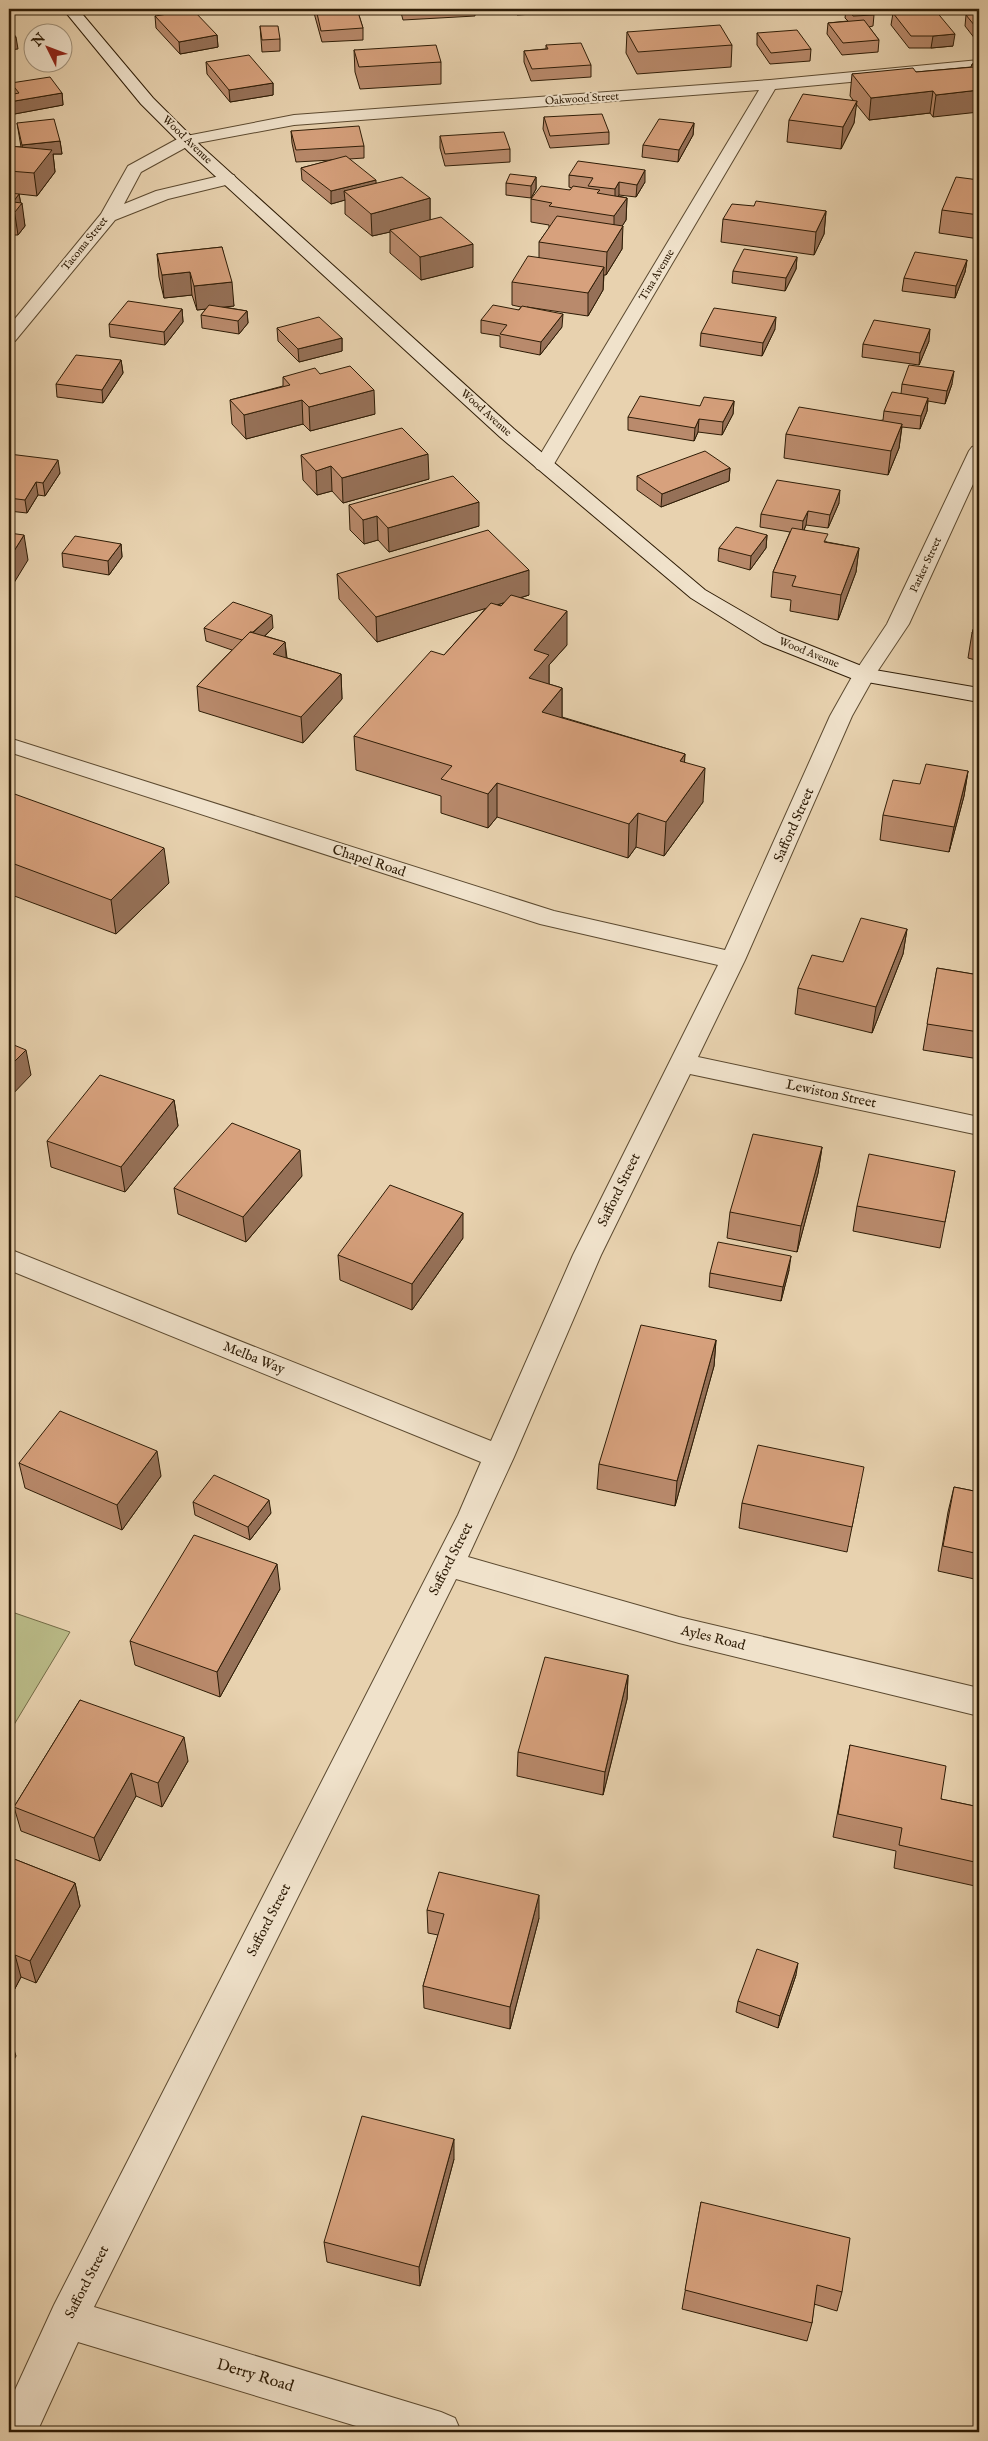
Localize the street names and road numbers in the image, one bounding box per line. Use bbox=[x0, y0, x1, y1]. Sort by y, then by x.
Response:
street label: Oakwood Street bbox=[544, 89, 620, 109]
street label: Wood Avenue bbox=[159, 113, 215, 167]
street label: Tacoma Street bbox=[59, 214, 111, 274]
street label: Tina Avenue bbox=[636, 247, 678, 303]
street label: Wood Avenue bbox=[458, 387, 514, 439]
street label: Parker Street bbox=[907, 535, 945, 595]
street label: Wood Avenue bbox=[777, 635, 841, 671]
street label: Safford Street bbox=[770, 785, 818, 865]
street label: Chapel Road bbox=[330, 841, 408, 881]
street label: Lewiston Street bbox=[784, 1076, 878, 1112]
street label: Safford Street bbox=[593, 1150, 645, 1230]
street label: Melba Way bbox=[220, 1337, 288, 1379]
street label: Safford Street bbox=[425, 1519, 477, 1599]
street label: Ayles Road bbox=[678, 1621, 748, 1655]
street label: Safford Street bbox=[243, 1880, 295, 1960]
street label: Safford Street bbox=[61, 2242, 113, 2322]
street label: Derry Road bbox=[214, 2355, 296, 2397]

